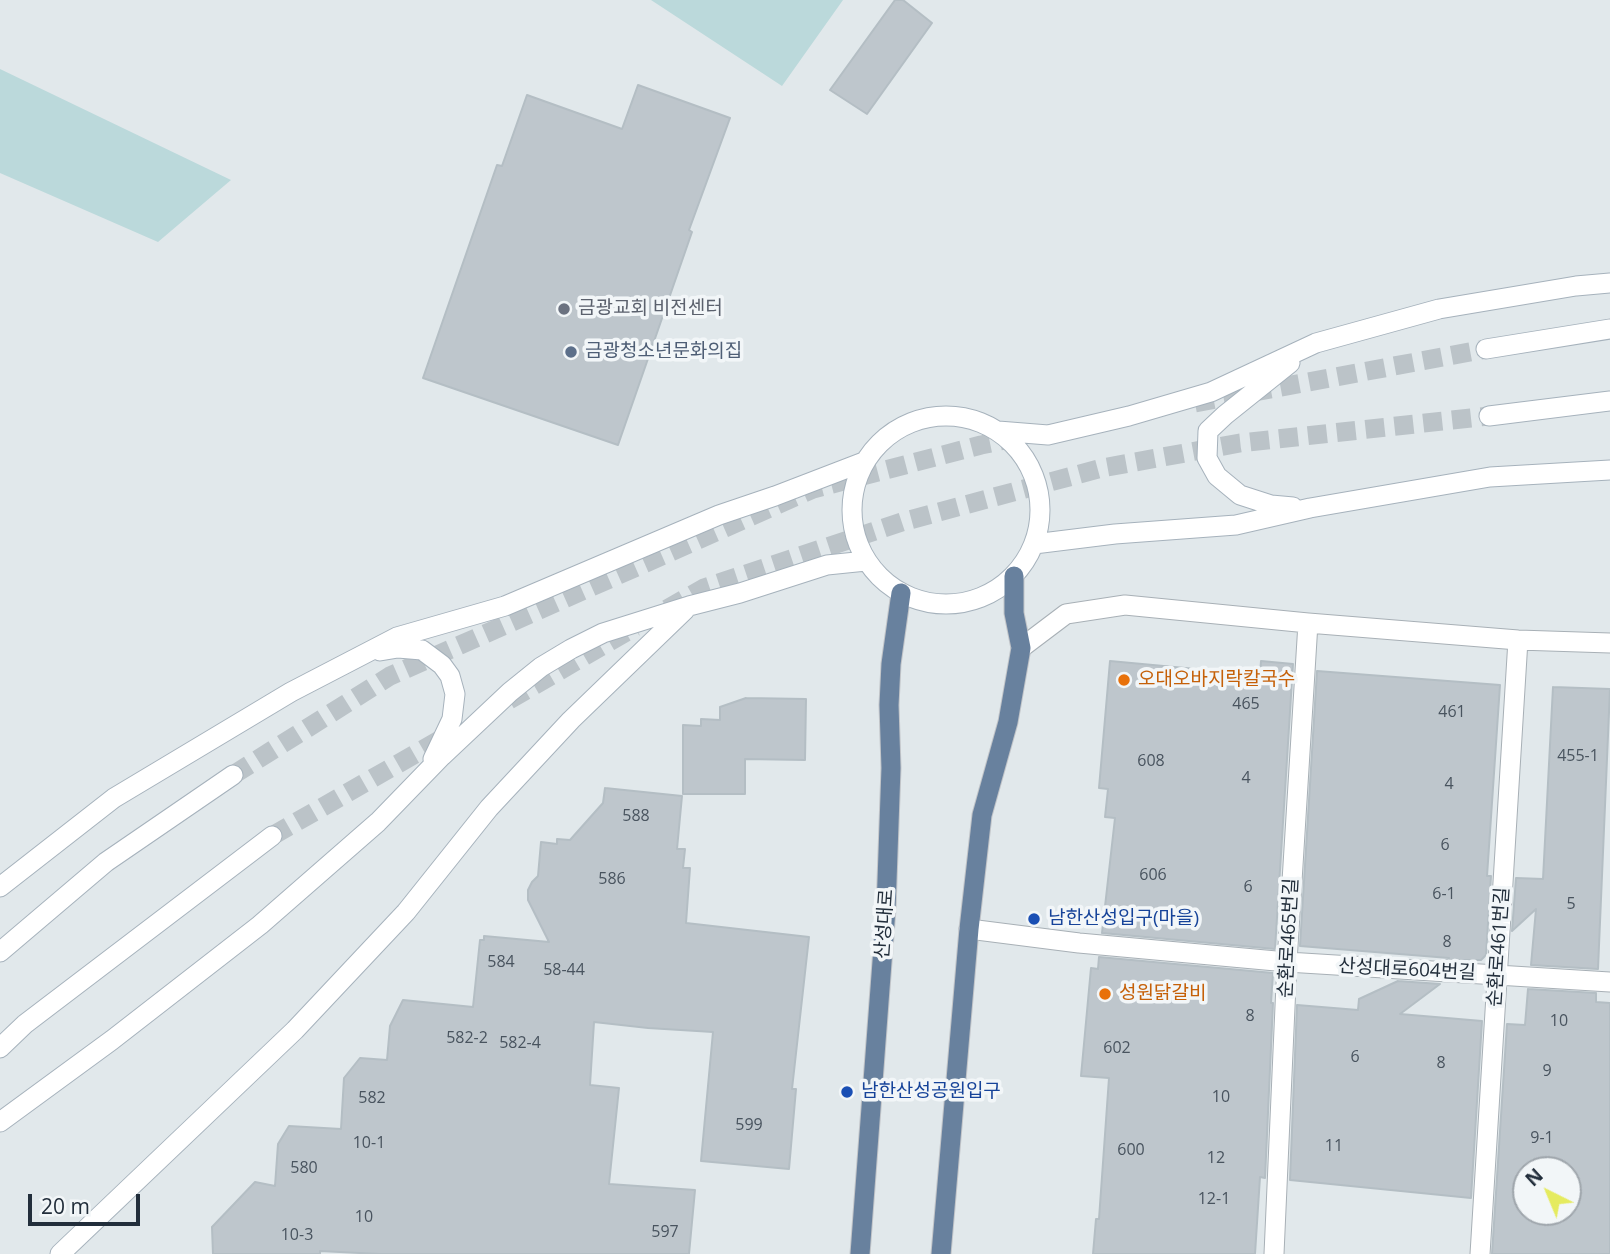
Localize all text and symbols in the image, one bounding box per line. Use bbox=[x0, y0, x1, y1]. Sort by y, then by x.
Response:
place label: 금광교회 비전센터 bbox=[578, 298, 723, 320]
marker: 금광교회 비전센터 bbox=[556, 301, 572, 317]
place label: 금광청소년문화의집 bbox=[585, 341, 742, 363]
marker: 금광청소년문화의집 bbox=[563, 344, 579, 360]
place label: 오대오바지락칼국수 bbox=[1138, 669, 1295, 691]
marker: 오대오바지락칼국수 bbox=[1116, 672, 1132, 688]
house number: 465 bbox=[1232, 694, 1260, 714]
house number: 461 bbox=[1438, 702, 1466, 722]
house number: 455-1 bbox=[1557, 746, 1599, 766]
house number: 608 bbox=[1137, 751, 1165, 771]
house number: 4 bbox=[1241, 768, 1251, 788]
house number: 4 bbox=[1444, 774, 1454, 794]
house number: 588 bbox=[622, 806, 650, 826]
house number: 6 bbox=[1440, 835, 1450, 855]
house number: 606 bbox=[1139, 865, 1167, 885]
house number: 586 bbox=[598, 869, 626, 889]
house number: 6 bbox=[1243, 877, 1253, 897]
street label: 순환로465번길 bbox=[1274, 877, 1304, 999]
house number: 6-1 bbox=[1432, 884, 1456, 904]
street label: 순환로461번길 bbox=[1483, 886, 1515, 1008]
street label: 산성대로 bbox=[871, 888, 899, 960]
house number: 5 bbox=[1566, 894, 1576, 914]
place label: 남한산성입구(마을) bbox=[1048, 908, 1199, 930]
marker: 남한산성입구(마을) bbox=[1026, 911, 1042, 927]
house number: 8 bbox=[1442, 932, 1452, 952]
house number: 584 bbox=[487, 952, 515, 972]
street label: 산성대로604번길 bbox=[1338, 955, 1476, 985]
house number: 58-44 bbox=[543, 960, 585, 980]
place label: 성원닭갈비 bbox=[1119, 983, 1206, 1005]
marker: 성원닭갈비 bbox=[1097, 986, 1113, 1002]
house number: 8 bbox=[1245, 1006, 1255, 1026]
house number: 10 bbox=[1550, 1011, 1568, 1031]
house number: 582-2 bbox=[446, 1028, 488, 1048]
house number: 582-4 bbox=[499, 1033, 541, 1053]
house number: 602 bbox=[1103, 1038, 1131, 1058]
house number: 6 bbox=[1350, 1047, 1360, 1067]
house number: 8 bbox=[1436, 1053, 1446, 1073]
house number: 9 bbox=[1542, 1061, 1552, 1081]
place label: 남한산성공원입구 bbox=[861, 1081, 1001, 1103]
marker: 남한산성공원입구 bbox=[839, 1084, 855, 1100]
house number: 10 bbox=[1212, 1087, 1230, 1107]
house number: 582 bbox=[358, 1088, 386, 1108]
house number: 599 bbox=[735, 1115, 763, 1135]
house number: 9-1 bbox=[1530, 1128, 1554, 1148]
house number: 10-1 bbox=[353, 1133, 385, 1153]
house number: 11 bbox=[1325, 1136, 1343, 1156]
house number: 600 bbox=[1117, 1140, 1145, 1160]
house number: 12 bbox=[1207, 1148, 1225, 1168]
north arrow bbox=[1512, 1156, 1582, 1226]
house number: 580 bbox=[290, 1158, 318, 1178]
text: N bbox=[1520, 1162, 1549, 1192]
scale bar bbox=[32, 1180, 144, 1224]
house number: 12-1 bbox=[1198, 1189, 1230, 1209]
text: 20 m bbox=[41, 1192, 90, 1220]
house number: 10 bbox=[355, 1207, 373, 1227]
house number: 597 bbox=[651, 1222, 679, 1242]
house number: 10-3 bbox=[281, 1225, 313, 1245]

